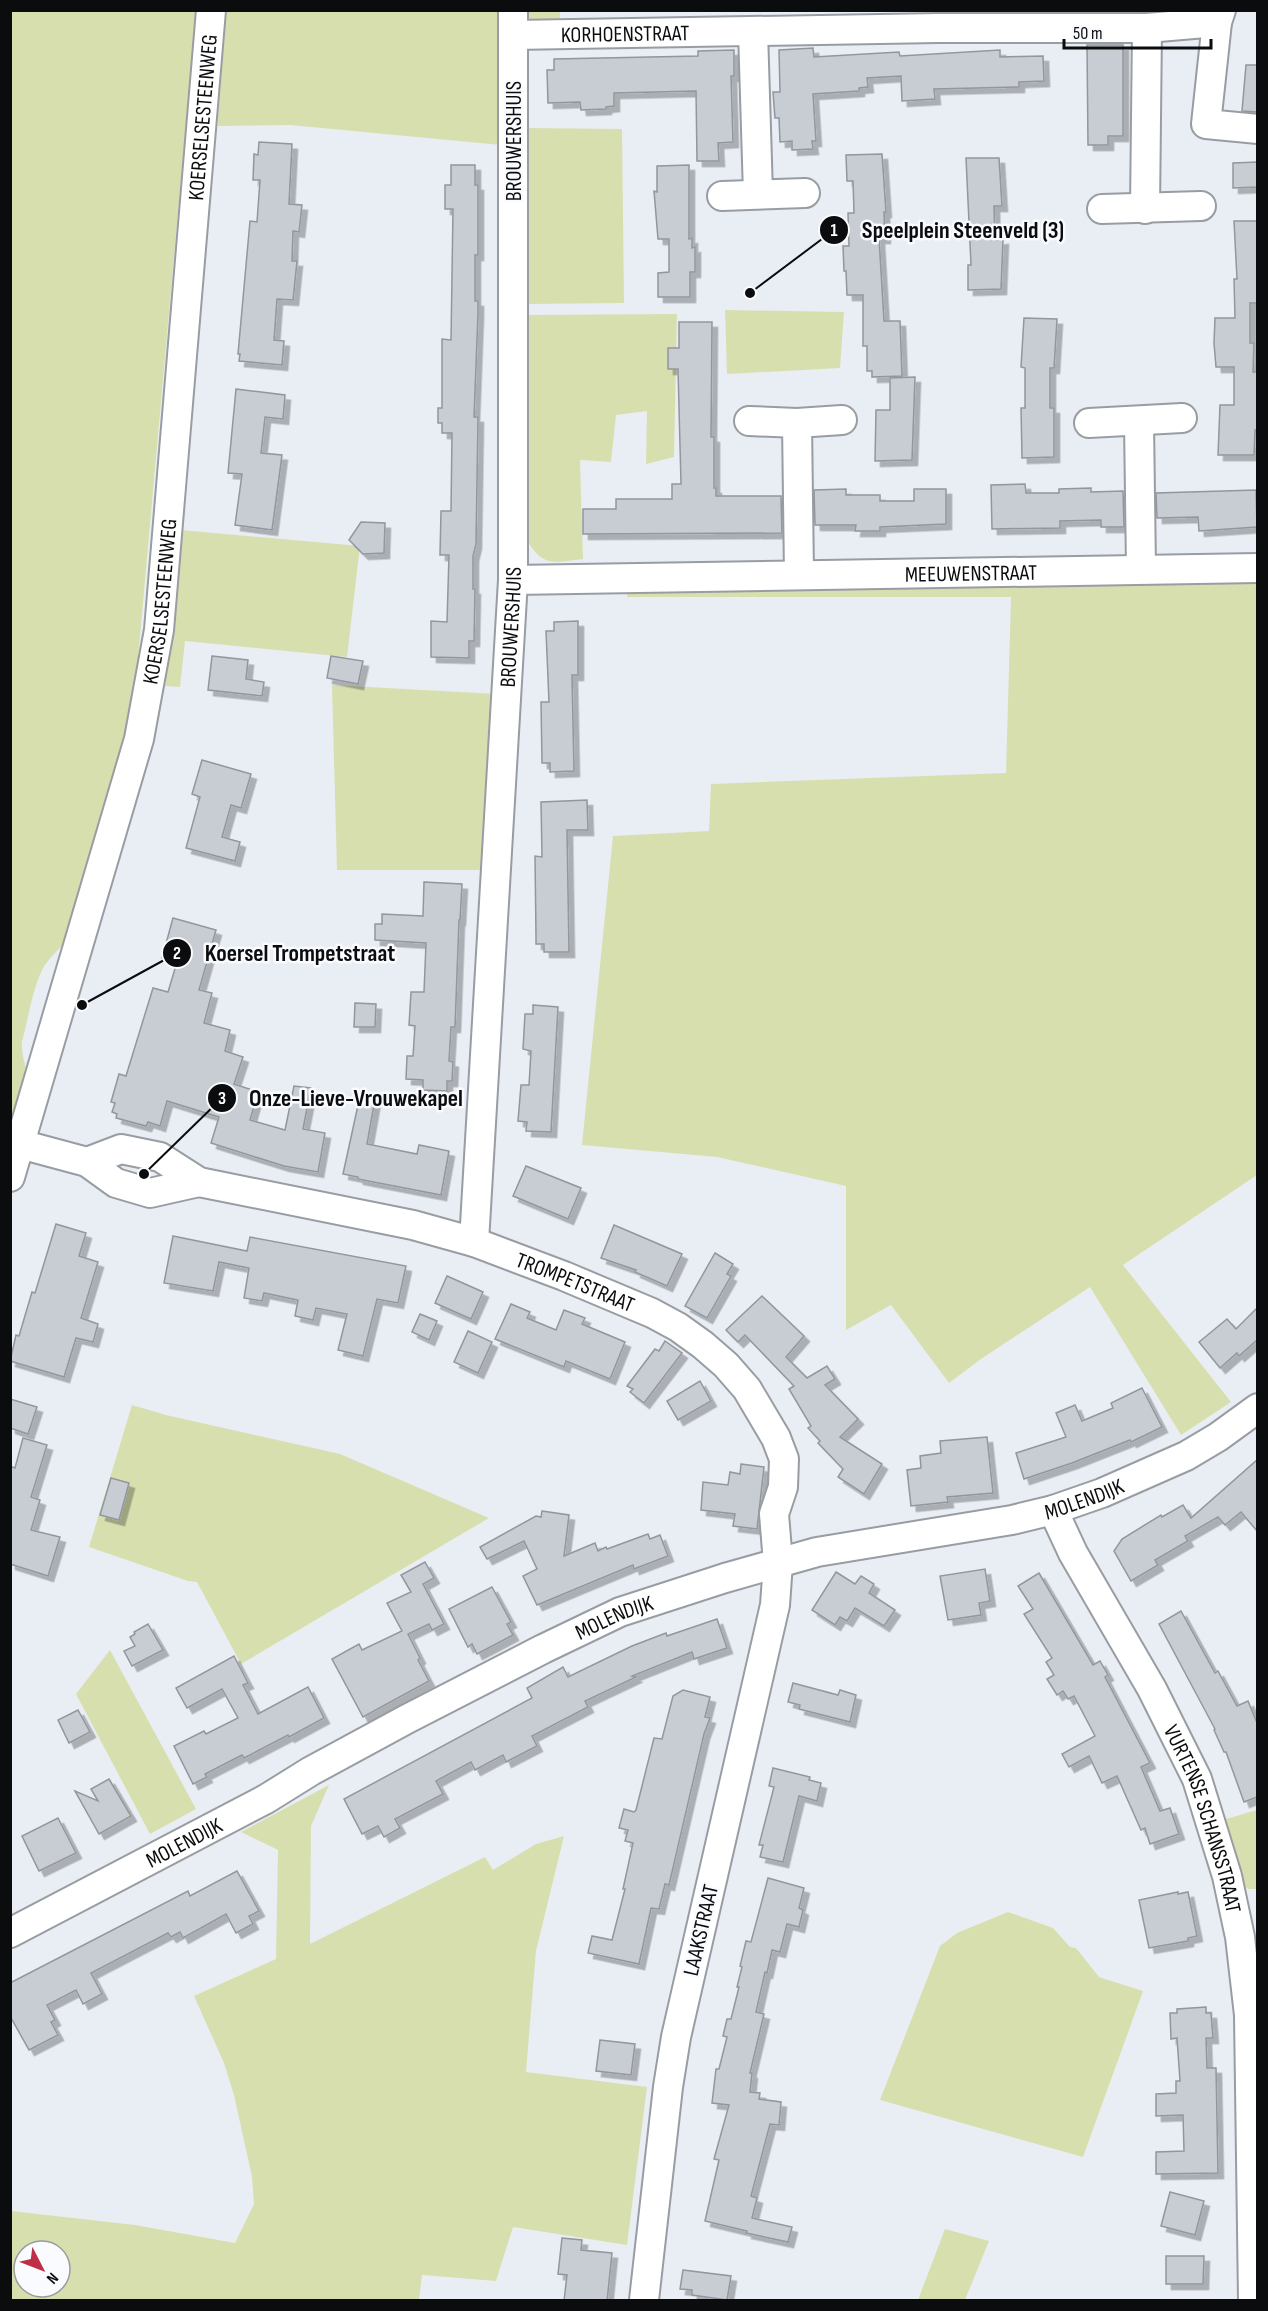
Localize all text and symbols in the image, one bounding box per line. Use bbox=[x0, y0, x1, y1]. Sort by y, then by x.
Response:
scale bar bbox=[1064, 12, 1211, 50]
street label: KORHOENSTRAAT bbox=[561, 20, 690, 49]
text: 50 m bbox=[1073, 23, 1103, 44]
street label: KOERSELSESTEENWEG bbox=[183, 33, 224, 201]
street label: BROUWERSHUIS bbox=[501, 81, 528, 201]
callout: Speelplein Steenveld (3) bbox=[819, 209, 1076, 251]
text: Speelplein Steenveld (3) bbox=[862, 216, 1064, 245]
text: 1 bbox=[830, 220, 838, 241]
street label: KOERSELSESTEENWEG bbox=[137, 518, 183, 687]
street label: MEEUWENSTRAAT bbox=[905, 560, 1037, 589]
street label: BROUWERSHUIS bbox=[495, 567, 528, 688]
callout: Koersel Trompetstraat bbox=[162, 932, 407, 974]
text: Koersel Trompetstraat bbox=[205, 939, 395, 968]
text: 2 bbox=[173, 943, 181, 964]
callout: Onze-Lieve-Vrouwekapel bbox=[207, 1077, 475, 1119]
text: Onze-Lieve-Vrouwekapel bbox=[249, 1084, 463, 1113]
text: 3 bbox=[218, 1088, 226, 1109]
street label: TROMPETSTRAAT bbox=[512, 1247, 638, 1319]
street label: MOLENDIJK bbox=[1042, 1473, 1128, 1527]
street label: MOLENDIJK bbox=[571, 1590, 657, 1647]
street label: VURTENSE SCHANSSTRAAT bbox=[1157, 1720, 1247, 1916]
street label: MOLENDIJK bbox=[142, 1812, 227, 1874]
street label: LAAKSTRAAT bbox=[678, 1882, 725, 1979]
north arrow bbox=[12, 2239, 72, 2299]
text: N bbox=[42, 2269, 62, 2288]

